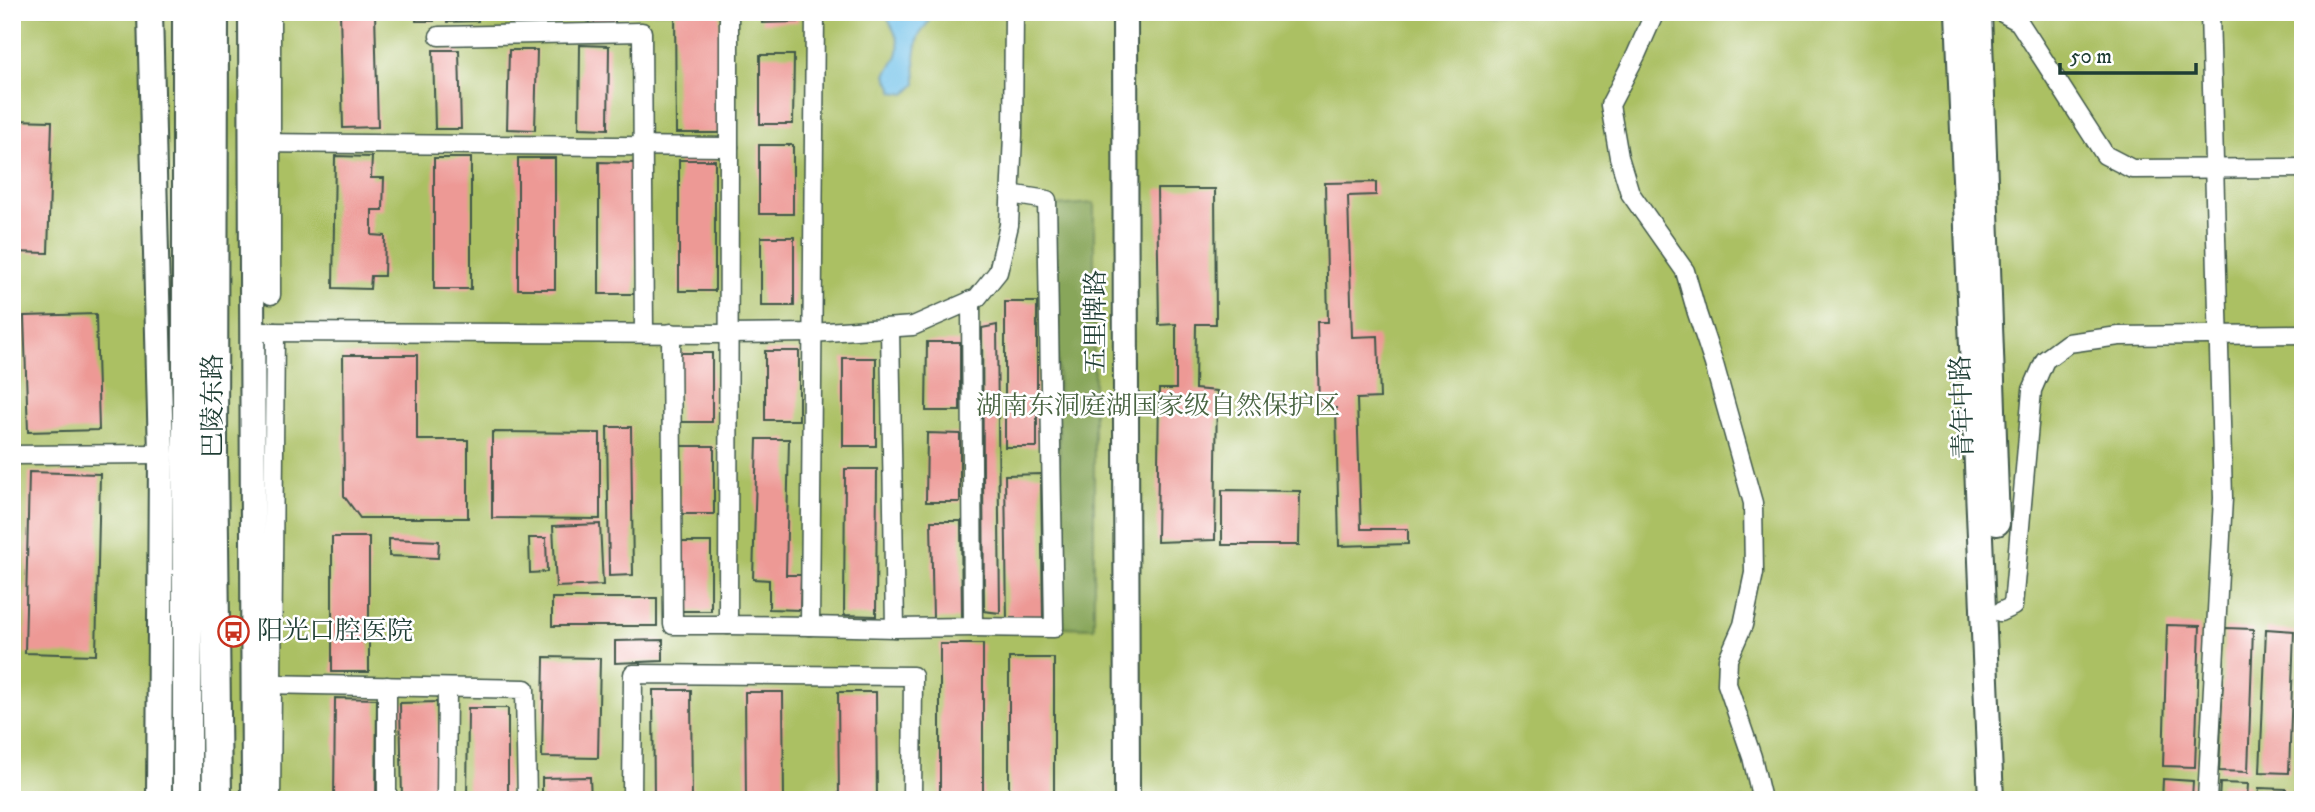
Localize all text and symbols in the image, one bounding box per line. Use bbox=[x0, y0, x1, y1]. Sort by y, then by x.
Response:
scale bar bbox=[2060, 32, 2196, 76]
text: 50 m bbox=[2070, 44, 2112, 70]
street label: 五里牌路 bbox=[1080, 270, 1113, 374]
street label: 巴陵东路 bbox=[197, 354, 230, 458]
street label: 青年中路 bbox=[1945, 354, 1981, 460]
park label: 湖南东洞庭湖国家级自然保护区 bbox=[976, 390, 1340, 423]
bus stop icon: 阳光口腔医院 bbox=[217, 614, 251, 648]
place label: 阳光口腔医院 bbox=[257, 615, 413, 648]

